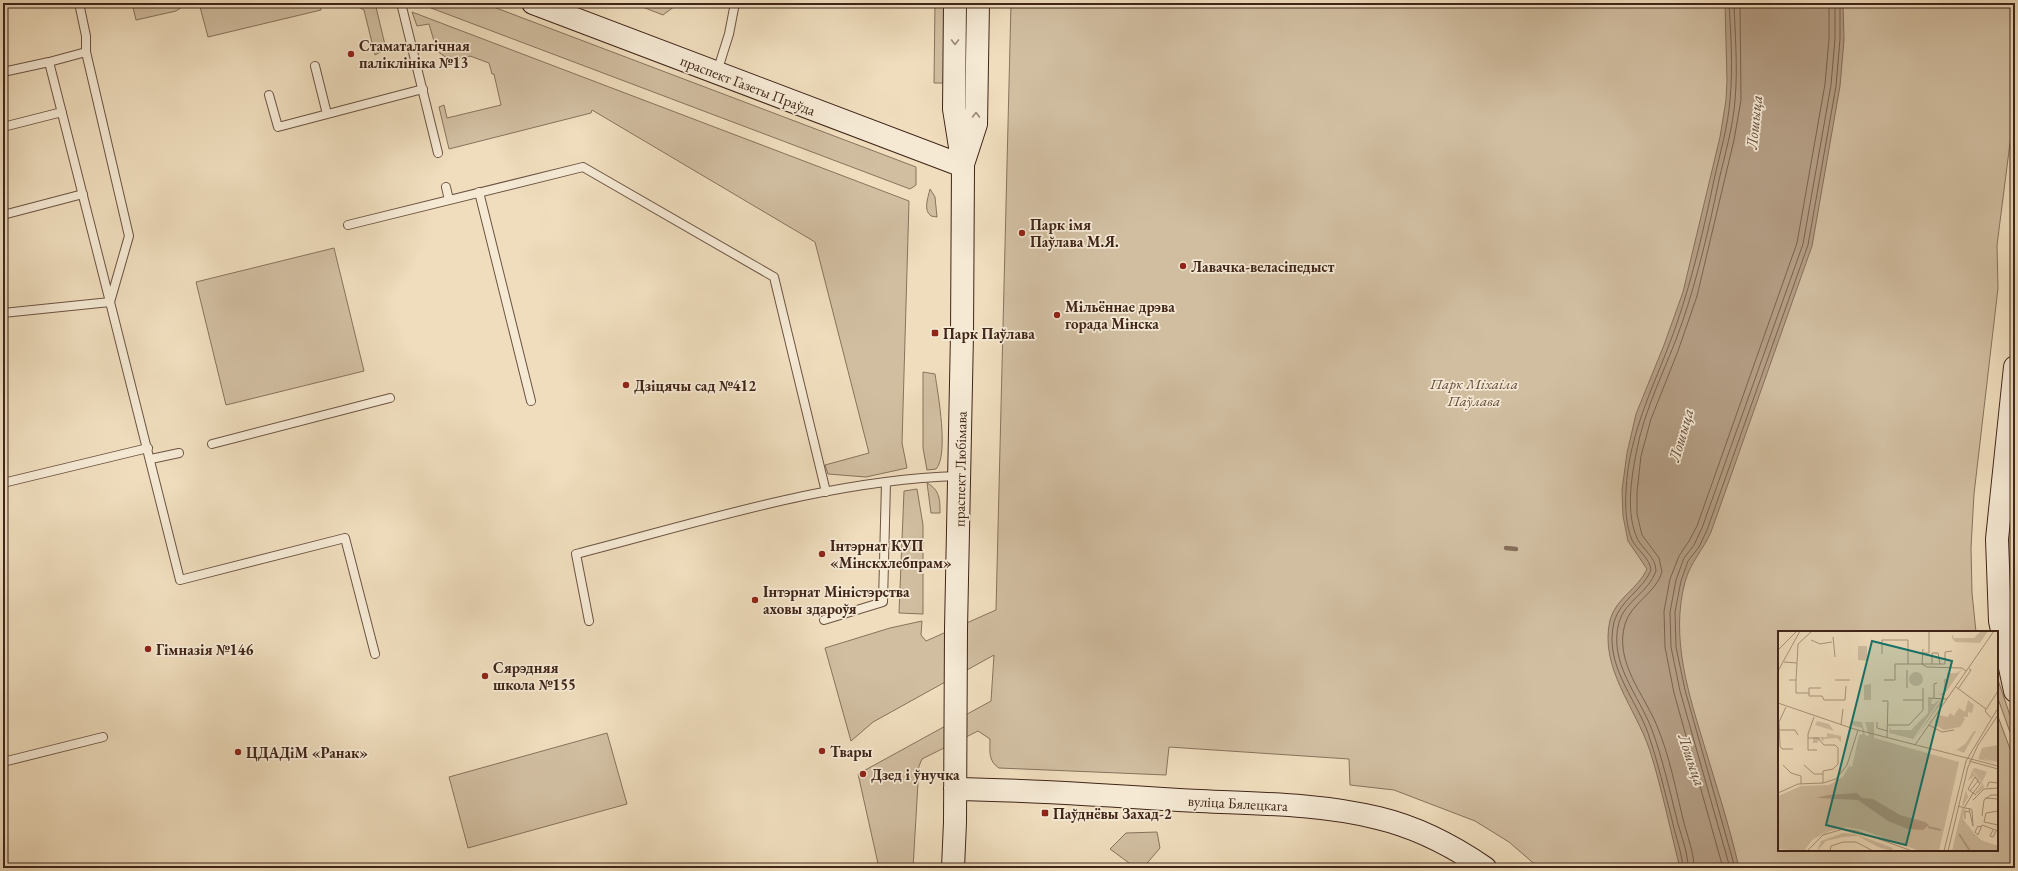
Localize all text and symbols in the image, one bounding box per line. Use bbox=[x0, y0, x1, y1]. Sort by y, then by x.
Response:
place label: Стаматалагічная паліклініка №13 bbox=[359, 36, 470, 72]
one-way arrow bbox=[951, 39, 959, 45]
marker: Стаматалагічная паліклініка №13 bbox=[346, 49, 356, 59]
street label: праспект Газеты Праўда bbox=[678, 50, 818, 120]
water label: Лошыца bbox=[1741, 94, 1767, 151]
one-way arrow bbox=[972, 112, 980, 118]
place label: Парк імя Паўлава М.Я. bbox=[1030, 215, 1119, 251]
marker: Парк імя Паўлава М.Я. bbox=[1017, 228, 1027, 238]
place label: Лавачка-веласіпедыст bbox=[1191, 257, 1335, 276]
marker: Лавачка-веласіпедыст bbox=[1178, 261, 1188, 271]
place label: Мільённае дрэва горада Мінска bbox=[1065, 297, 1175, 333]
marker: Мільённае дрэва горада Мінска bbox=[1052, 310, 1062, 320]
place label: Парк Паўлава bbox=[943, 324, 1035, 343]
marker: Парк Паўлава bbox=[930, 328, 940, 338]
park label: Парк Міхаіла Паўлава bbox=[1429, 374, 1518, 410]
place label: Дзіцячы сад №412 bbox=[634, 376, 756, 395]
marker: Дзіцячы сад №412 bbox=[621, 380, 631, 390]
water label: Лошыца bbox=[1663, 406, 1699, 465]
street label: праспект Любімава bbox=[949, 411, 971, 527]
place label: Інтэрнат КУП «Мінскхлебпрам» bbox=[830, 536, 952, 572]
marker: Інтэрнат КУП «Мінскхлебпрам» bbox=[817, 549, 827, 559]
place label: Інтэрнат Міністэрства аховы здароўя bbox=[763, 582, 910, 618]
marker: Інтэрнат Міністэрства аховы здароўя bbox=[750, 595, 760, 605]
inset map bbox=[1778, 631, 1998, 851]
place label: Гімназія №146 bbox=[156, 640, 253, 659]
marker: Гімназія №146 bbox=[143, 644, 153, 654]
place label: Сярэдняя школа №155 bbox=[493, 658, 576, 694]
marker: Сярэдняя школа №155 bbox=[480, 671, 490, 681]
water label: Лошыца bbox=[1673, 730, 1711, 789]
place label: Твары bbox=[830, 742, 873, 761]
place label: ЦДАДіМ «Ранак» bbox=[246, 743, 368, 762]
marker: Твары bbox=[817, 746, 827, 756]
marker: ЦДАДіМ «Ранак» bbox=[233, 747, 243, 757]
place label: Дзед і ўнучка bbox=[871, 765, 960, 784]
marker: Дзед і ўнучка bbox=[858, 769, 868, 779]
street label: вуліца Бялецкага bbox=[1187, 791, 1289, 815]
place label: Паўднёвы Захад-2 bbox=[1053, 804, 1172, 823]
marker: Паўднёвы Захад-2 bbox=[1040, 808, 1050, 818]

